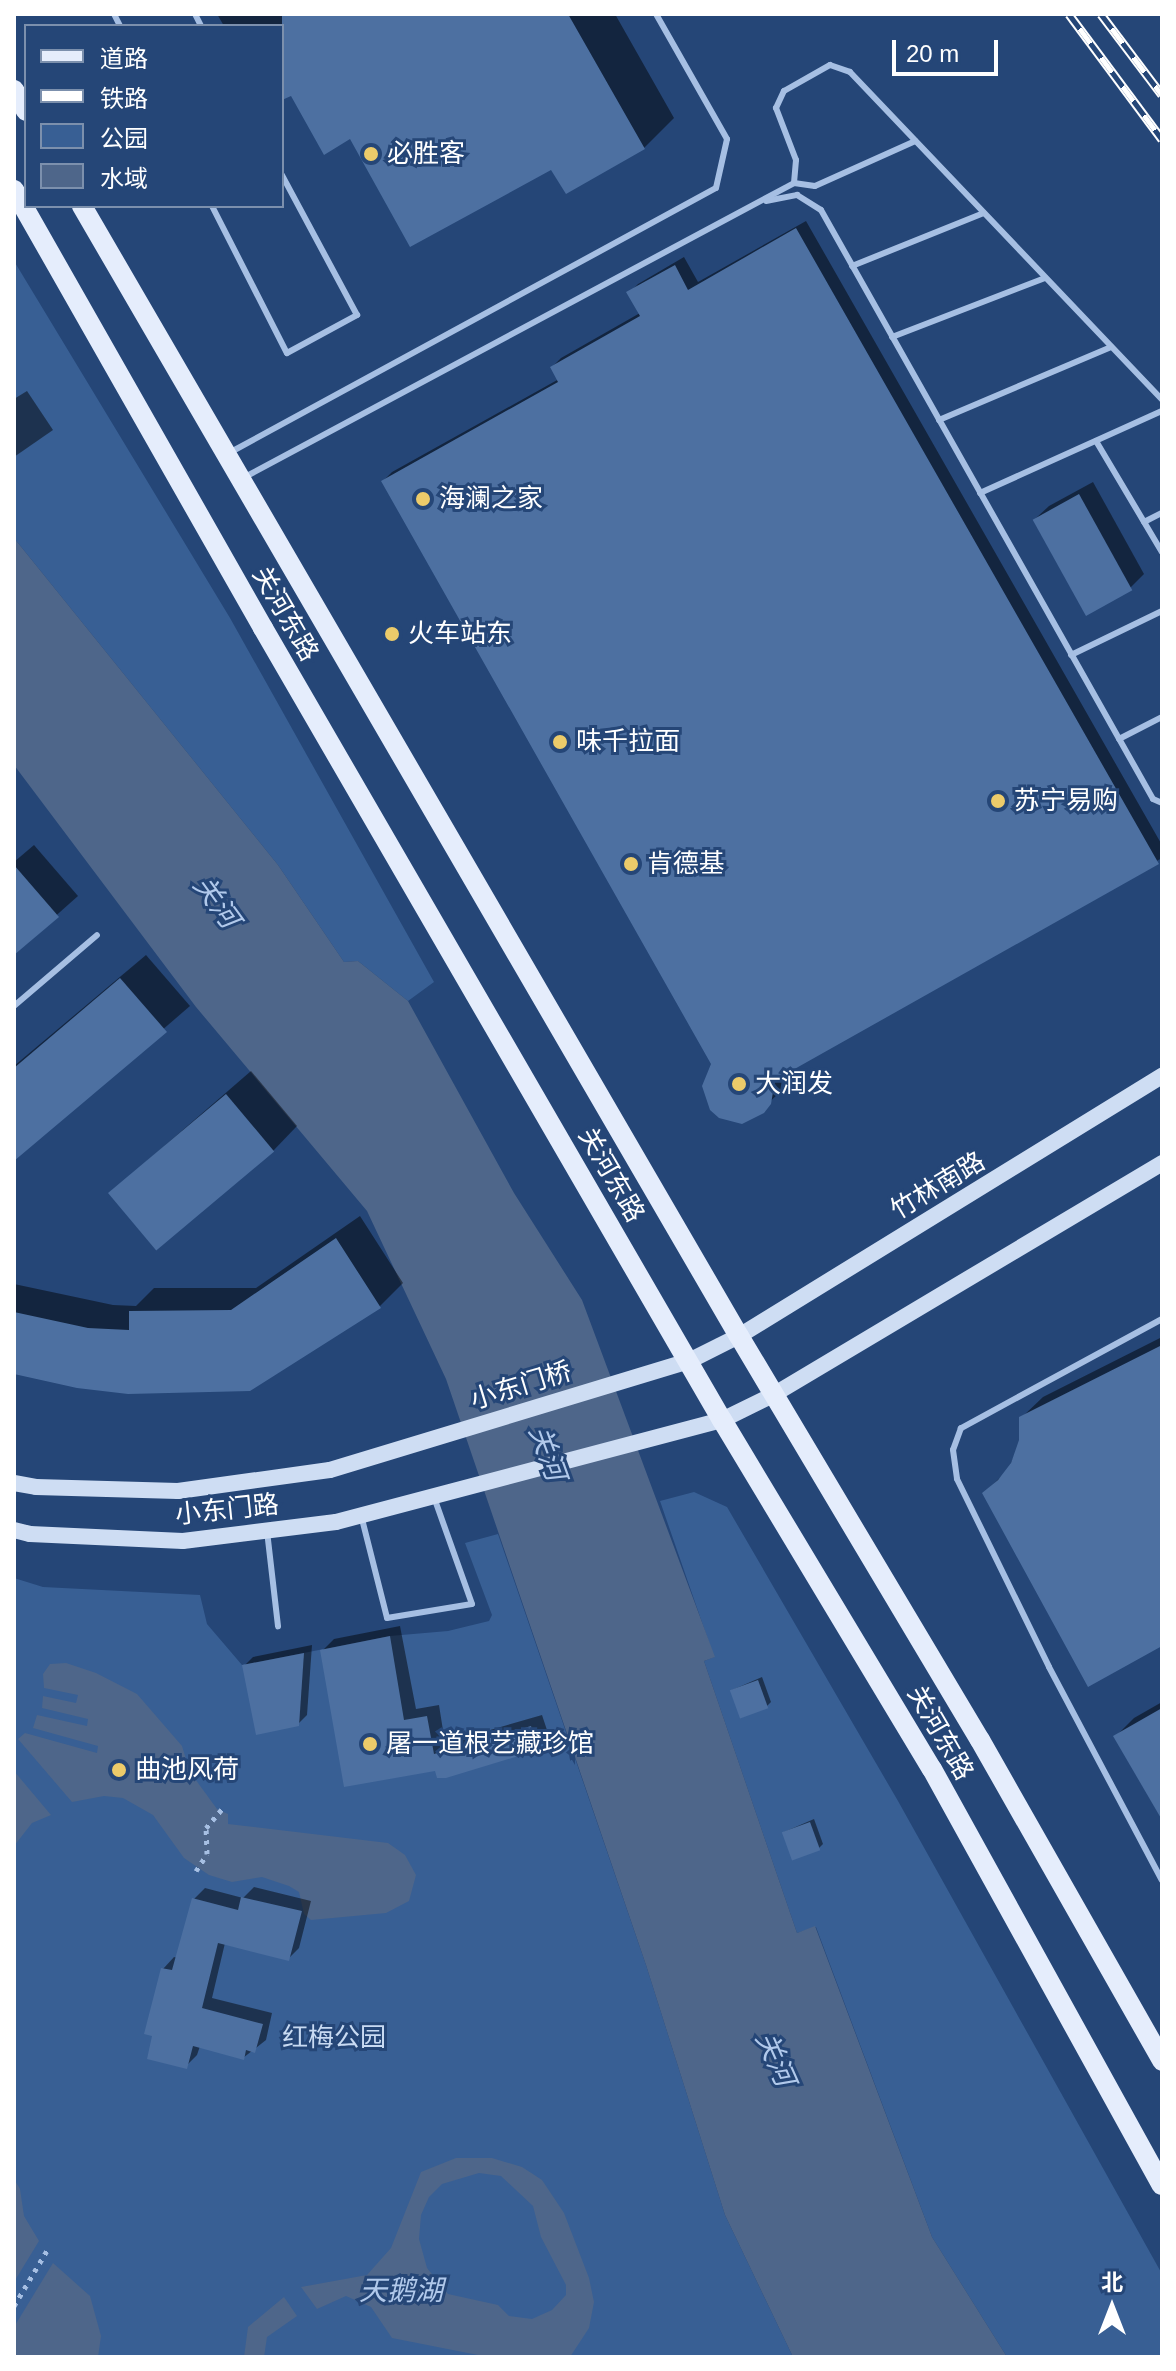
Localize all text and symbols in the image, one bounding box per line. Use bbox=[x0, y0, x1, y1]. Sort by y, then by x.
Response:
legend bbox=[24, 24, 284, 208]
scale bar bbox=[896, 24, 1002, 74]
text: 20 m bbox=[906, 40, 959, 67]
text: 道路 bbox=[100, 45, 148, 72]
text: 铁路 bbox=[100, 85, 148, 112]
text: 公园 bbox=[100, 125, 148, 152]
place label: 必胜客 bbox=[387, 138, 465, 170]
marker: 必胜客 bbox=[362, 145, 380, 163]
text: 水域 bbox=[100, 165, 148, 192]
place label: 海澜之家 bbox=[439, 483, 543, 515]
marker: 海澜之家 bbox=[414, 490, 432, 508]
street label: 关河东路 bbox=[245, 561, 325, 667]
place label: 火车站东 bbox=[408, 618, 512, 650]
marker: 火车站东 bbox=[383, 625, 401, 643]
place label: 味千拉面 bbox=[576, 726, 680, 758]
marker: 味千拉面 bbox=[551, 733, 569, 751]
place label: 苏宁易购 bbox=[1014, 785, 1118, 817]
marker: 苏宁易购 bbox=[989, 792, 1007, 810]
place label: 肯德基 bbox=[647, 848, 725, 880]
marker: 肯德基 bbox=[622, 855, 640, 873]
water label: 关河 bbox=[186, 869, 246, 935]
place label: 大润发 bbox=[755, 1068, 833, 1100]
marker: 大润发 bbox=[730, 1075, 748, 1093]
street label: 关河东路 bbox=[571, 1122, 651, 1228]
street label: 竹林南路 bbox=[885, 1146, 991, 1226]
street label: 小东门桥 bbox=[467, 1356, 575, 1416]
water label: 关河 bbox=[522, 1421, 572, 1485]
street label: 小东门路 bbox=[174, 1489, 280, 1531]
street label: 关河东路 bbox=[900, 1680, 980, 1786]
place label: 屠一道根艺藏珍馆 bbox=[386, 1728, 594, 1760]
marker: 屠一道根艺藏珍馆 bbox=[361, 1735, 379, 1753]
place label: 曲池风荷 bbox=[135, 1754, 239, 1786]
marker: 曲池风荷 bbox=[110, 1761, 128, 1779]
park label: 红梅公园 bbox=[282, 2022, 386, 2054]
water label: 关河 bbox=[748, 2027, 802, 2091]
north arrow bbox=[1072, 2267, 1152, 2347]
text: 北 bbox=[1101, 2270, 1123, 2295]
water label: 天鹅湖 bbox=[359, 2274, 443, 2308]

